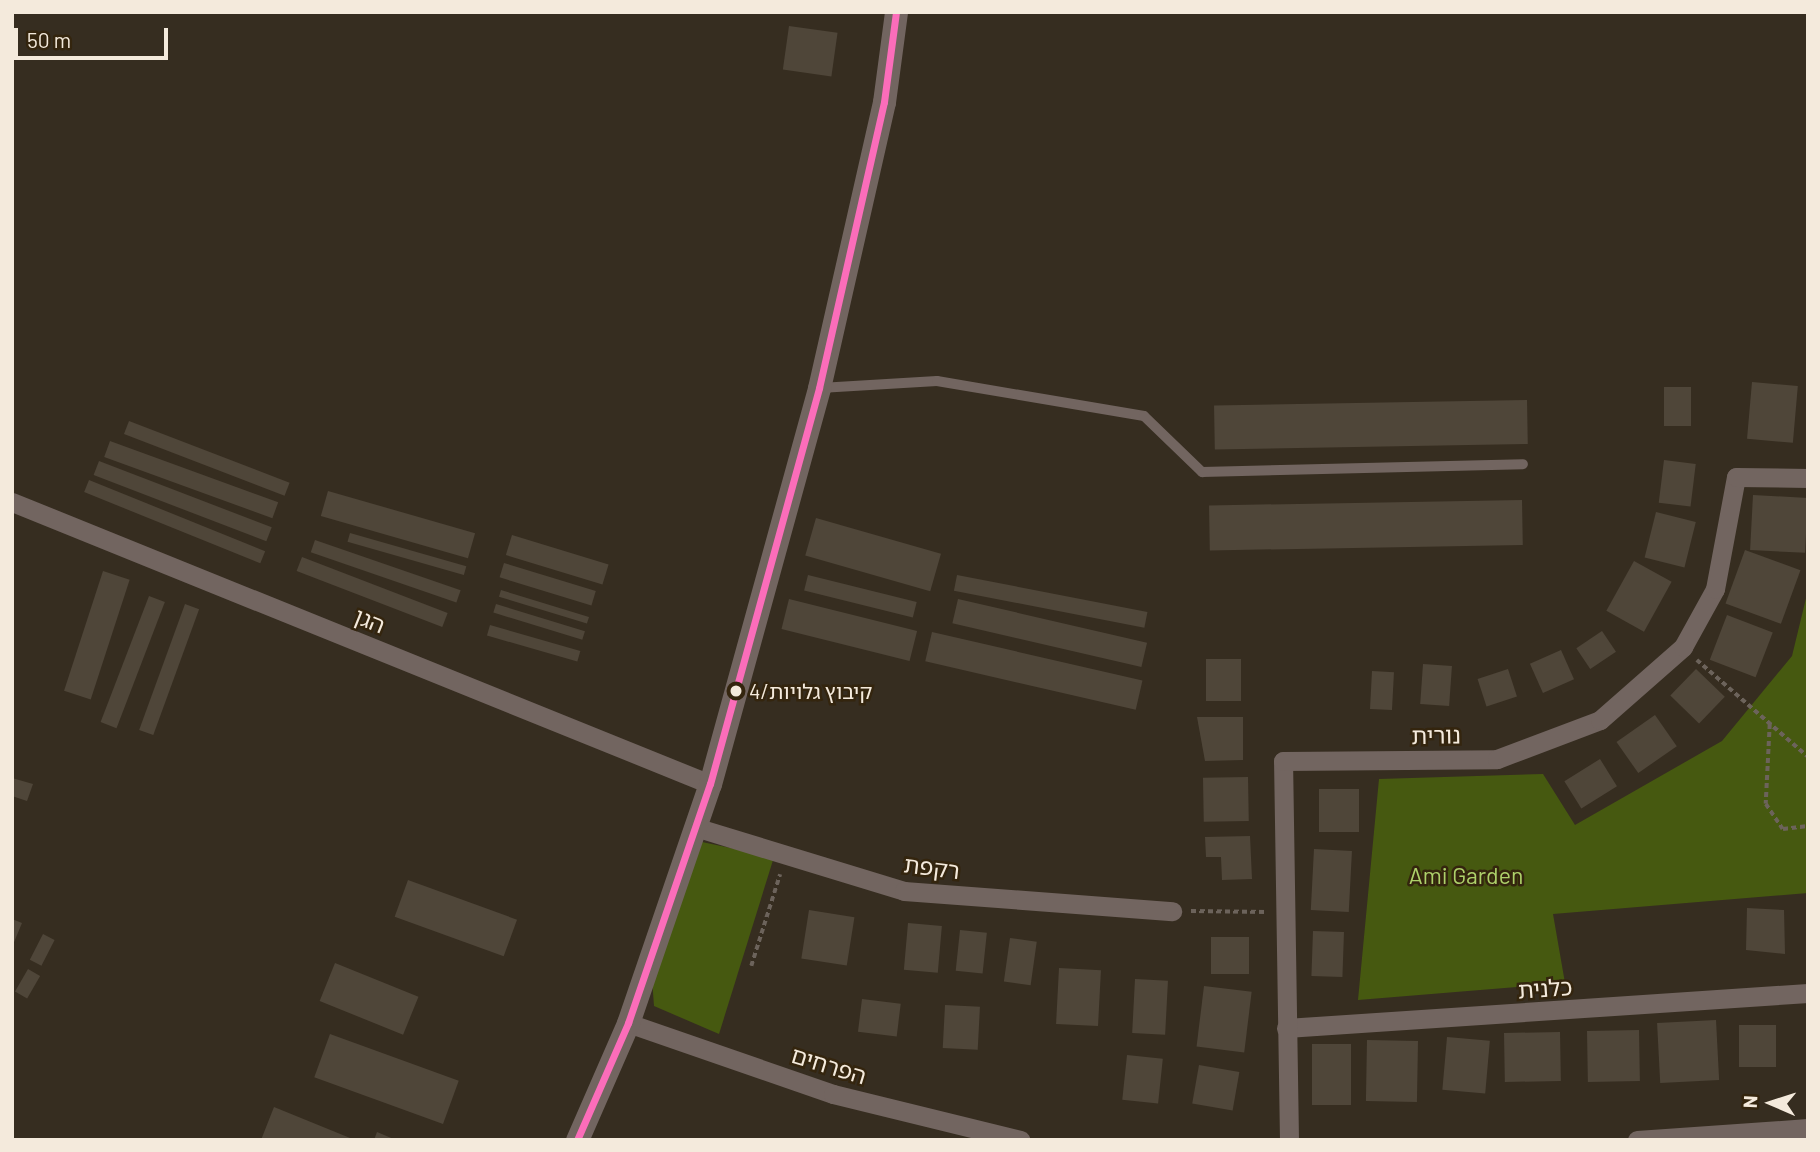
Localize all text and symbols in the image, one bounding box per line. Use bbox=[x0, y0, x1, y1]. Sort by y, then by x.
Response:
scale bar bbox=[18, 14, 172, 58]
text: 50 m bbox=[27, 27, 71, 52]
street label: הגן bbox=[351, 601, 389, 639]
place label: קיבוץ גלויות/4 bbox=[749, 678, 872, 704]
marker: קיבוץ גלויות/4 bbox=[729, 684, 743, 698]
street label: נורית bbox=[1411, 721, 1461, 749]
street label: רקפת bbox=[903, 850, 961, 884]
park label: Ami Garden bbox=[1409, 861, 1523, 889]
street label: כלנית bbox=[1517, 972, 1573, 1004]
street label: הפרחים bbox=[788, 1040, 870, 1090]
north arrow bbox=[1736, 1068, 1806, 1138]
text: N bbox=[1738, 1095, 1761, 1109]

